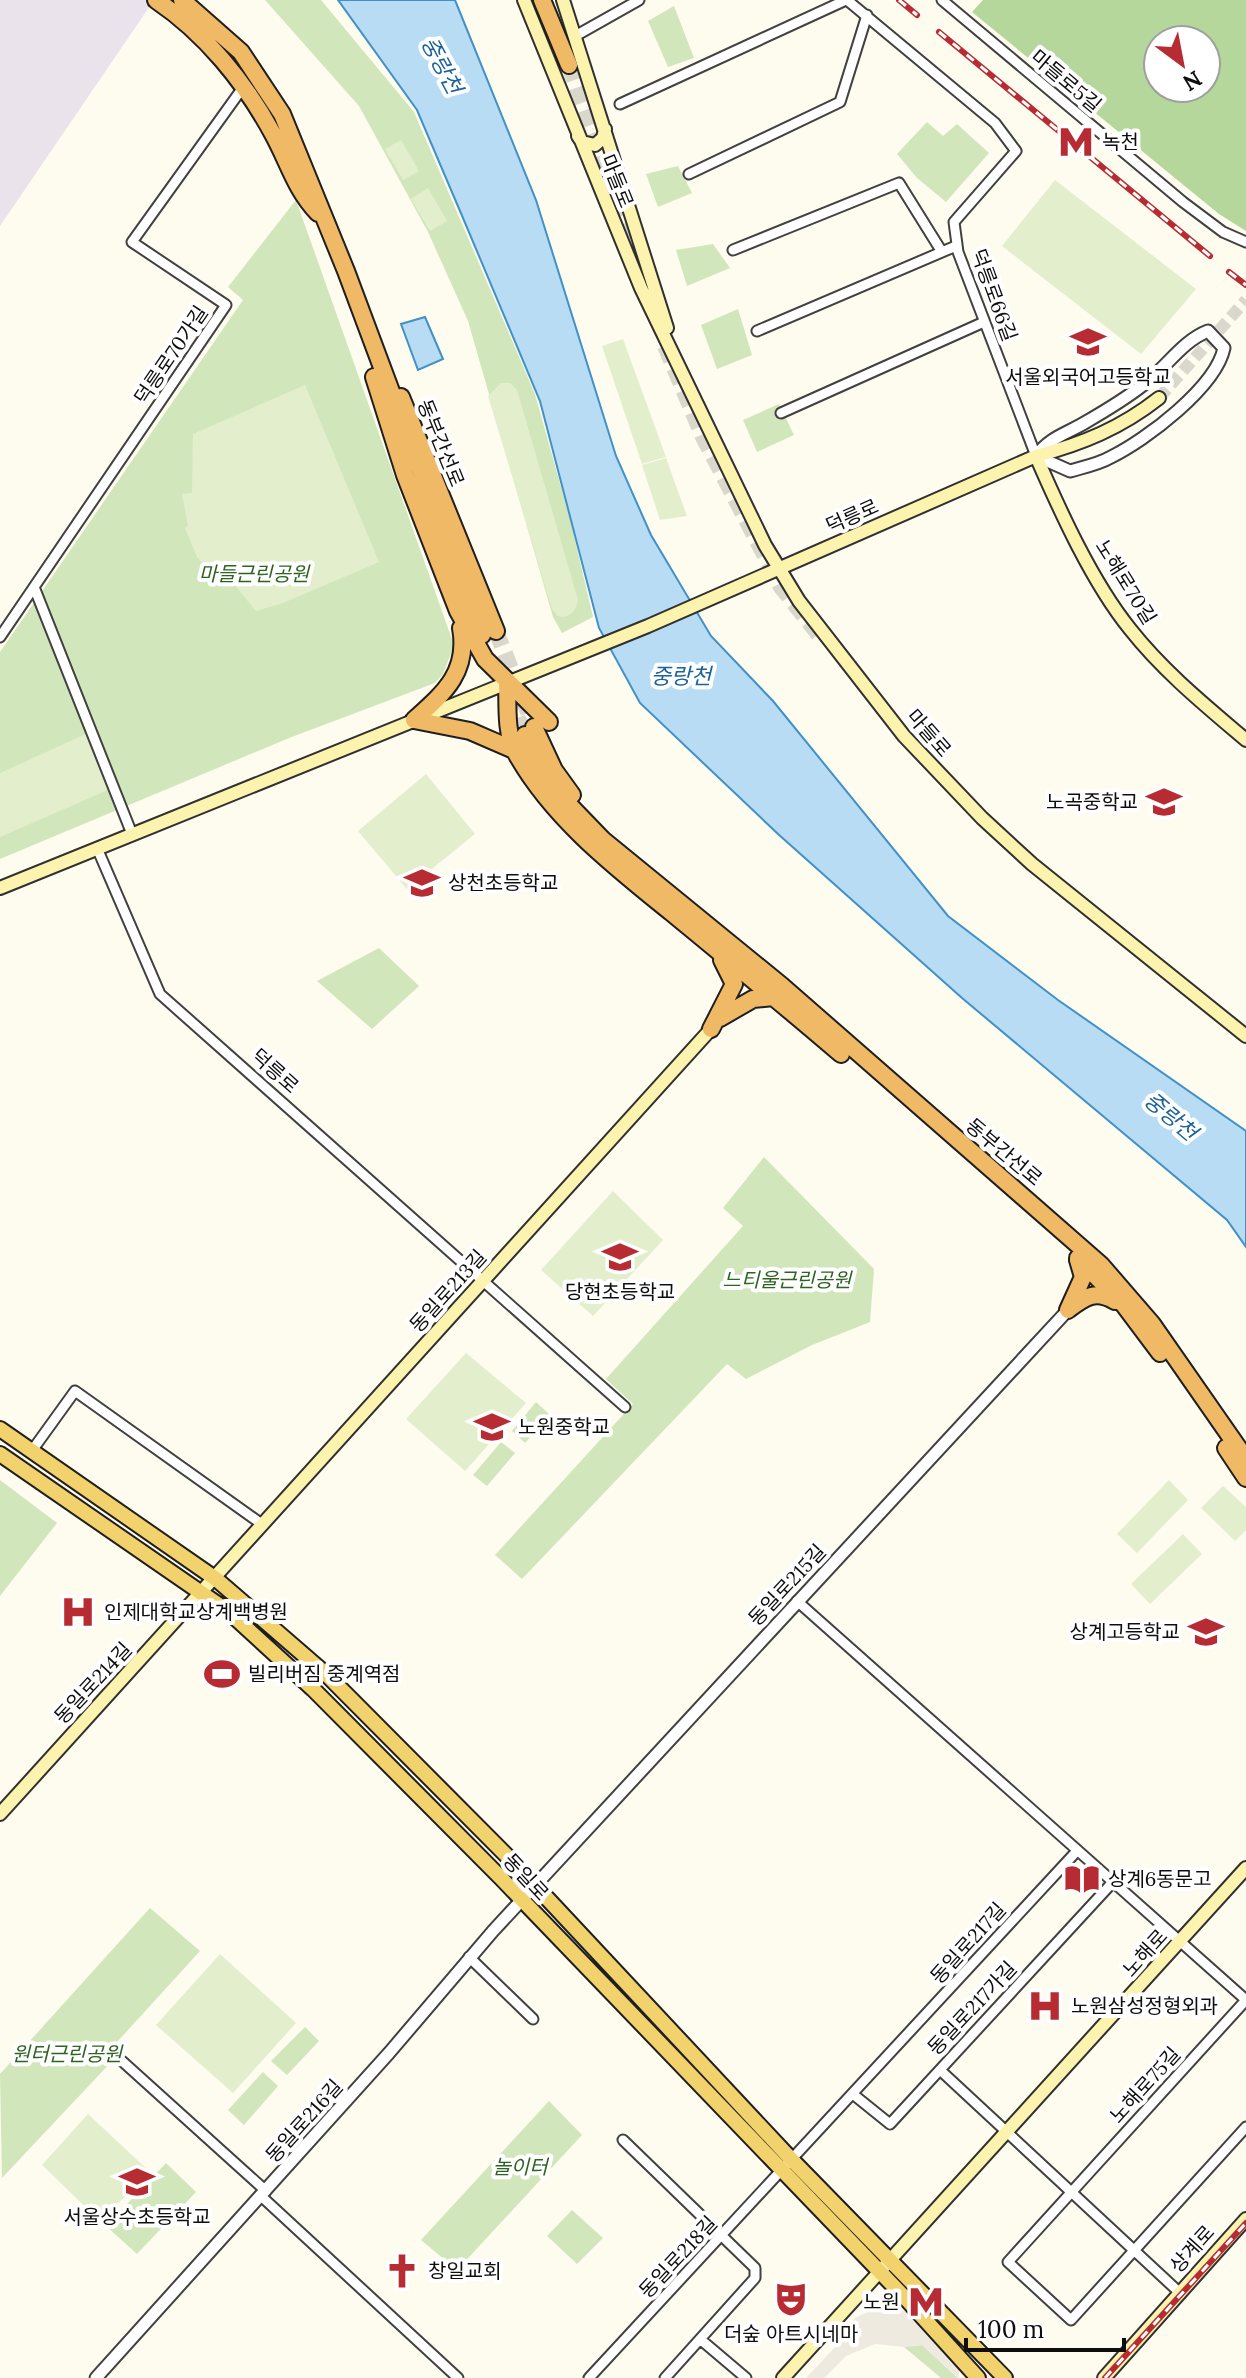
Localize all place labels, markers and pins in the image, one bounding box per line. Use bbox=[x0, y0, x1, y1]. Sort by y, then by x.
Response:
metro station icon: 녹천 bbox=[1057, 123, 1095, 161]
place label: 녹천 bbox=[1102, 129, 1139, 154]
school or university icon: 서울외국어고등학교 bbox=[1069, 323, 1107, 361]
place label: 서울외국어고등학교 bbox=[1005, 364, 1171, 389]
school or university icon: 노곡중학교 bbox=[1145, 783, 1183, 821]
place label: 노곡중학교 bbox=[1046, 789, 1138, 814]
school or university icon: 상천초등학교 bbox=[403, 864, 441, 902]
place label: 상천초등학교 bbox=[448, 870, 558, 895]
school or university icon: 당현초등학교 bbox=[601, 1238, 639, 1276]
place label: 당현초등학교 bbox=[565, 1279, 675, 1304]
school or university icon: 노원중학교 bbox=[473, 1408, 511, 1446]
place label: 노원중학교 bbox=[518, 1414, 610, 1439]
hospital icon: 인제대학교상계백병원 bbox=[59, 1593, 97, 1631]
place label: 인제대학교상계백병원 bbox=[104, 1599, 288, 1624]
school or university icon: 상계고등학교 bbox=[1187, 1613, 1225, 1651]
place label: 상계고등학교 bbox=[1070, 1619, 1180, 1644]
sports icon: 빌리버짐 중계역점 bbox=[203, 1655, 241, 1693]
place label: 빌리버짐 중계역점 bbox=[248, 1661, 400, 1686]
library icon: 상계6동문고 bbox=[1063, 1860, 1101, 1898]
place label: 상계6동문고 bbox=[1108, 1866, 1212, 1891]
hospital icon: 노원삼성정형외과 bbox=[1026, 1987, 1064, 2025]
place label: 노원삼성정형외과 bbox=[1071, 1993, 1218, 2018]
school or university icon: 서울상수초등학교 bbox=[118, 2163, 156, 2201]
place label: 서울상수초등학교 bbox=[63, 2204, 211, 2229]
church icon: 창일교회 bbox=[383, 2252, 421, 2290]
place label: 창일교회 bbox=[428, 2258, 502, 2283]
theatre icon: 더숲 아트시네마 bbox=[772, 2280, 810, 2318]
metro station icon: 노원 bbox=[907, 2283, 945, 2321]
place label: 노원 bbox=[863, 2289, 900, 2314]
place label: 더숲 아트시네마 bbox=[724, 2321, 858, 2346]

